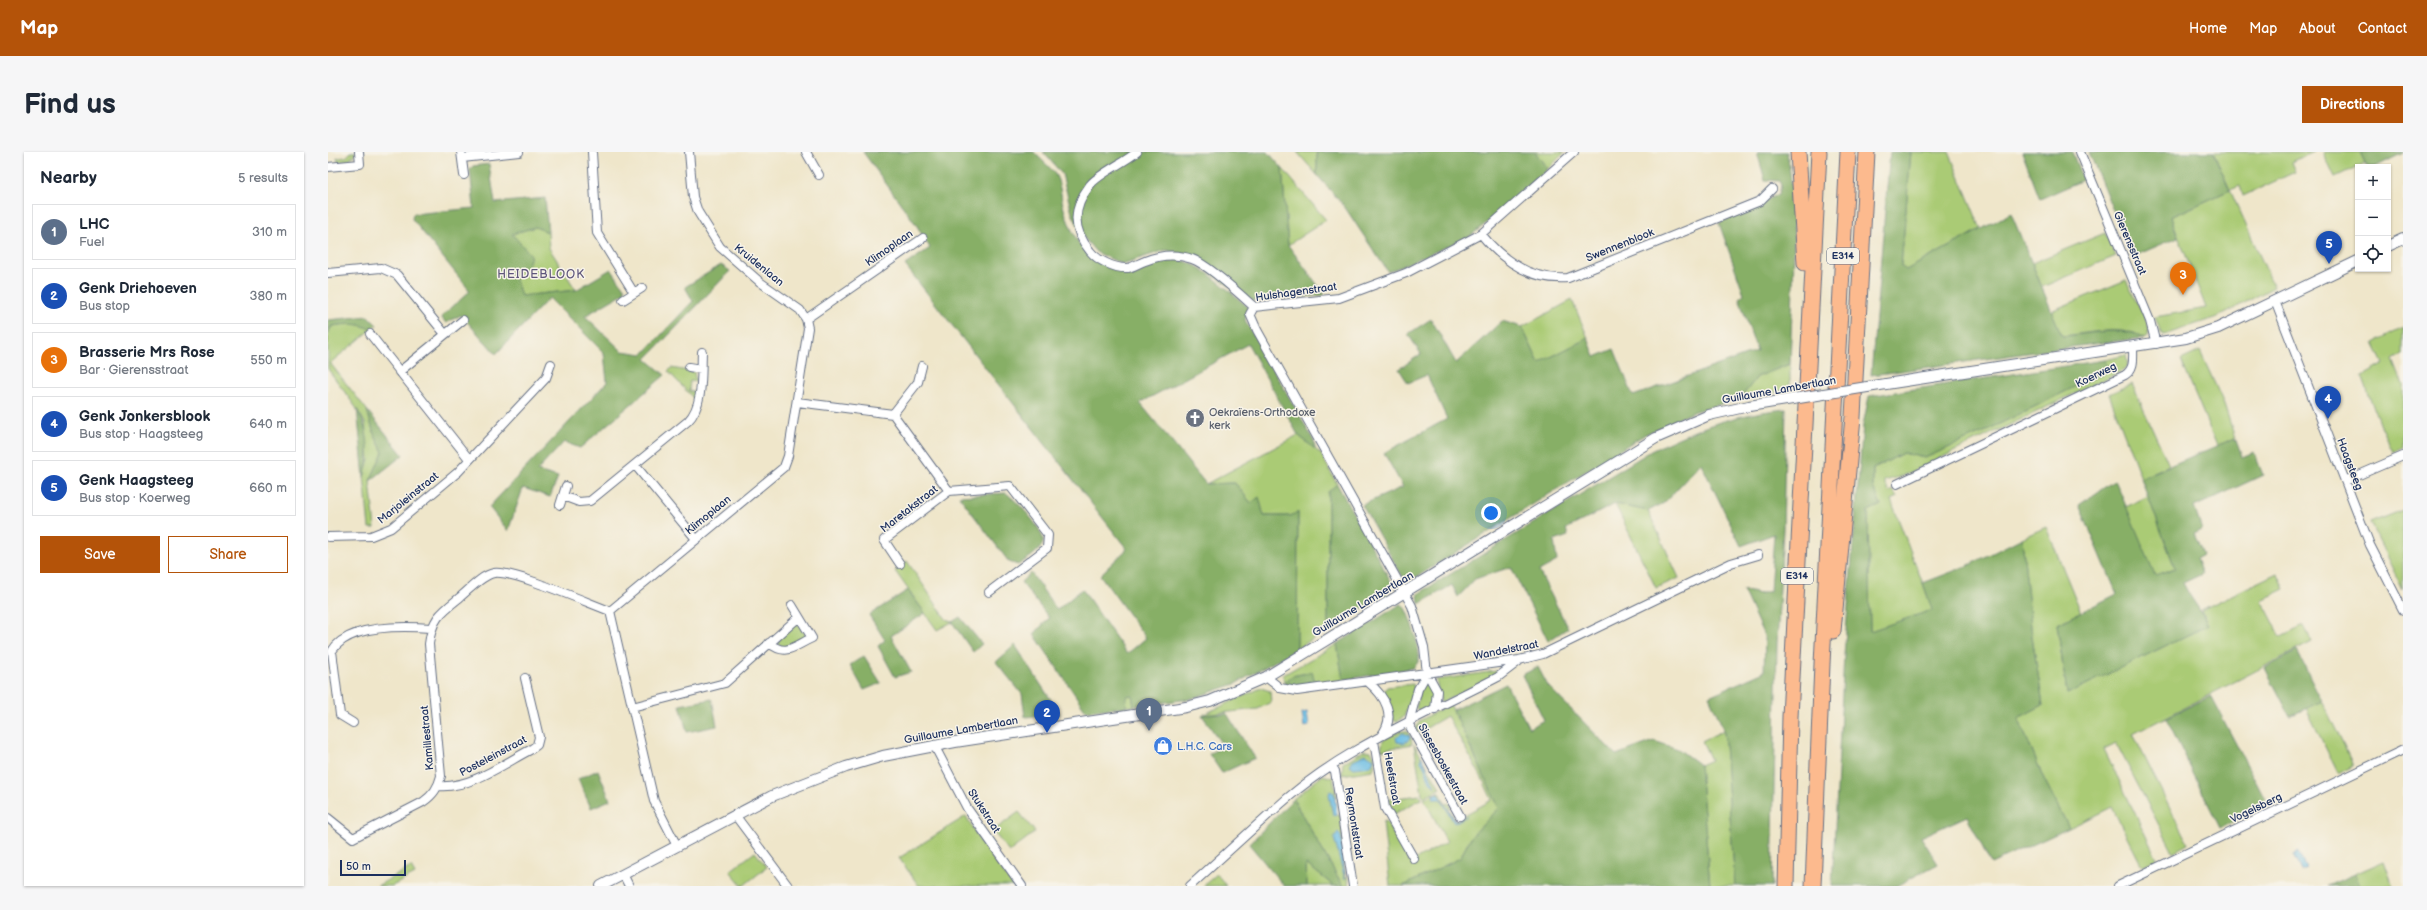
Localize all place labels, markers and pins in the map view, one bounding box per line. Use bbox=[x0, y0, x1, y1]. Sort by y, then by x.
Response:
pin: 5 bbox=[2316, 231, 2342, 264]
pin: 3 bbox=[2170, 262, 2196, 295]
pin: 4 bbox=[2315, 386, 2341, 419]
place label: Oekraïens-Orthodoxe kerk bbox=[1209, 406, 1316, 432]
church icon: Oekraïens-Orthodoxe kerk bbox=[1184, 407, 1206, 429]
pin: 1 bbox=[1136, 698, 1162, 731]
pin: 2 bbox=[1034, 700, 1060, 733]
shop icon: L.H.C. Cars bbox=[1152, 735, 1174, 757]
place label: L.H.C. Cars bbox=[1177, 740, 1232, 753]

